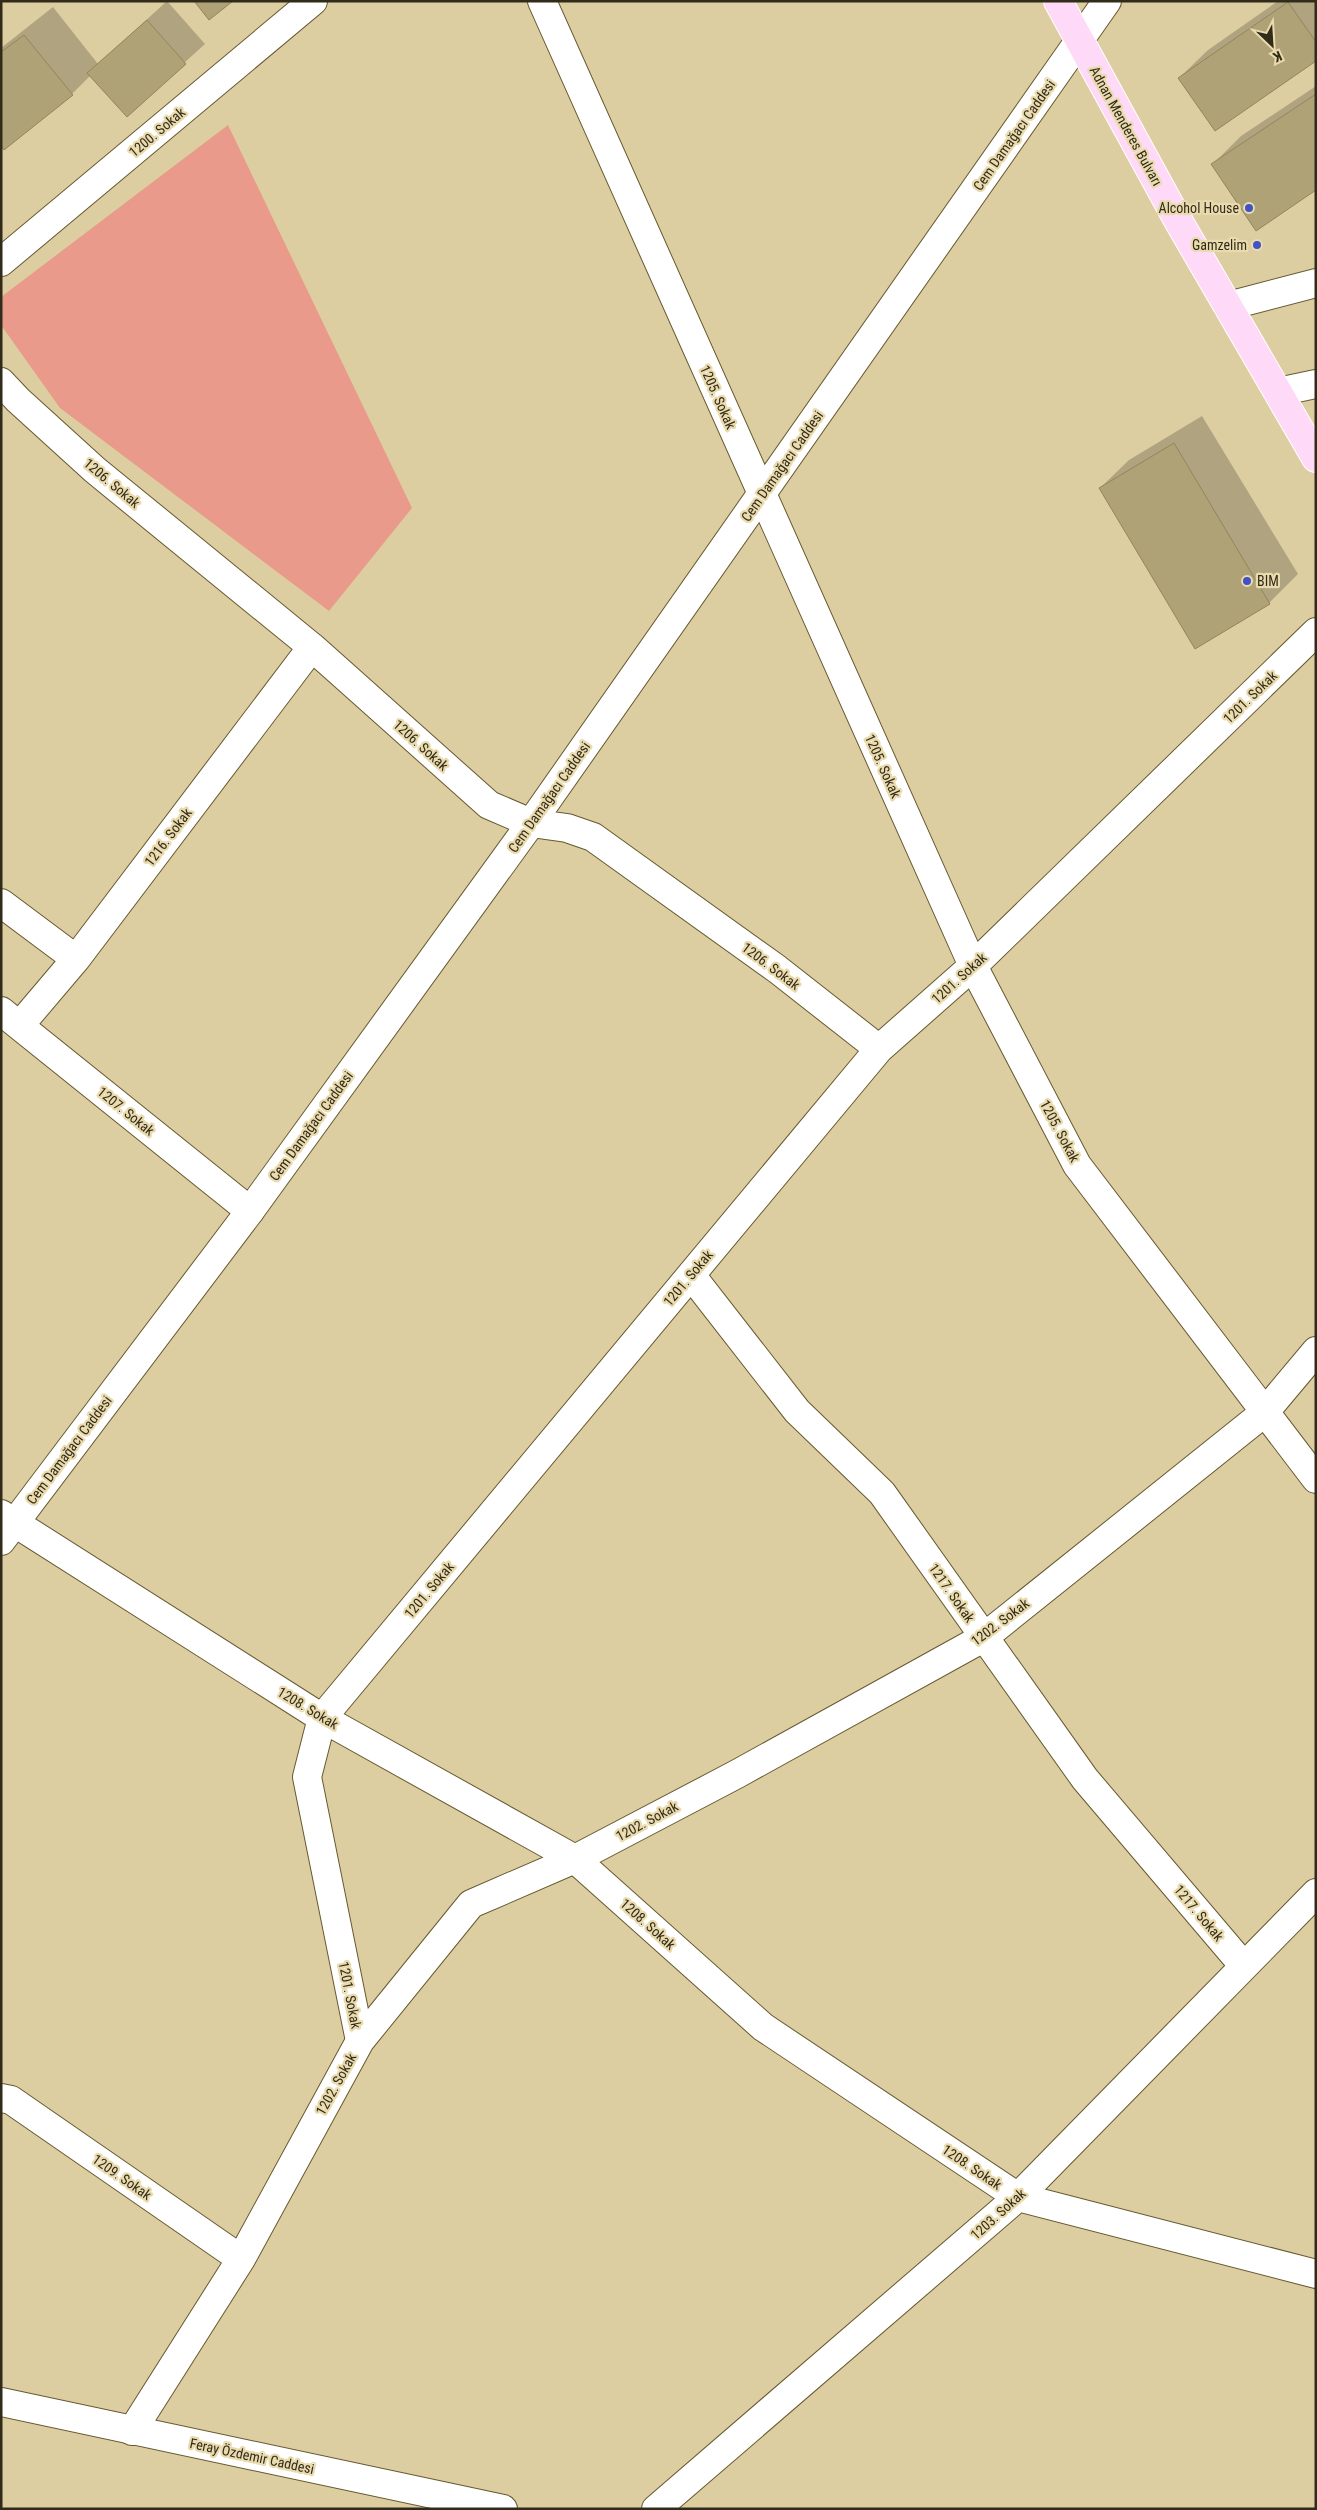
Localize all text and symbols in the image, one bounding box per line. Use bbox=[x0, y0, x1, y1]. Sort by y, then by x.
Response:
north arrow bbox=[1247, 20, 1297, 70]
text: K bbox=[1270, 48, 1284, 66]
street label: Adnan Menderes Bulvarı bbox=[1087, 64, 1165, 188]
street label: Cem Damağacı Caddesi bbox=[970, 77, 1058, 193]
street label: 1200. Sokak bbox=[126, 104, 189, 160]
place label: Alcohol House bbox=[1159, 200, 1239, 216]
marker: Alcohol House bbox=[1243, 202, 1255, 214]
place label: Gamzelim bbox=[1192, 237, 1247, 253]
marker: Gamzelim bbox=[1251, 239, 1263, 251]
street label: 1205. Sokak bbox=[697, 363, 739, 432]
street label: Cem Damağacı Caddesi bbox=[738, 408, 826, 524]
street label: 1206. Sokak bbox=[81, 455, 144, 511]
place label: BIM bbox=[1257, 573, 1279, 589]
marker: BIM bbox=[1241, 575, 1253, 587]
street label: 1201. Sokak bbox=[1220, 667, 1281, 726]
street label: 1206. Sokak bbox=[390, 716, 452, 774]
street label: 1205. Sokak bbox=[862, 732, 904, 801]
street label: Cem Damağacı Caddesi bbox=[505, 739, 593, 855]
street label: 1216. Sokak bbox=[141, 804, 195, 869]
street label: 1206. Sokak bbox=[739, 939, 804, 993]
street label: 1201. Sokak bbox=[928, 949, 990, 1007]
street label: Cem Damağacı Caddesi bbox=[266, 1068, 356, 1184]
street label: 1207. Sokak bbox=[94, 1083, 158, 1139]
street label: 1205. Sokak bbox=[1037, 1097, 1083, 1165]
street label: 1201. Sokak bbox=[660, 1246, 716, 1309]
street label: Cem Damağacı Caddesi bbox=[23, 1393, 115, 1507]
street label: 1201. Sokak bbox=[401, 1558, 457, 1621]
street label: 1217. Sokak bbox=[926, 1560, 978, 1626]
street label: 1202. Sokak bbox=[968, 1595, 1033, 1649]
street label: 1208. Sokak bbox=[275, 1684, 342, 1733]
street label: 1202. Sokak bbox=[613, 1798, 681, 1844]
street label: 1217. Sokak bbox=[1171, 1882, 1227, 1945]
street label: 1208. Sokak bbox=[617, 1895, 679, 1953]
street label: 1201. Sokak bbox=[336, 1960, 364, 2031]
street label: 1202. Sokak bbox=[312, 2050, 360, 2118]
street label: 1208. Sokak bbox=[939, 2141, 1005, 2193]
street label: 1209. Sokak bbox=[89, 2151, 155, 2203]
street label: 1203. Sokak bbox=[967, 2185, 1029, 2243]
street label: Feray Özdemir Caddesi bbox=[188, 2435, 316, 2477]

